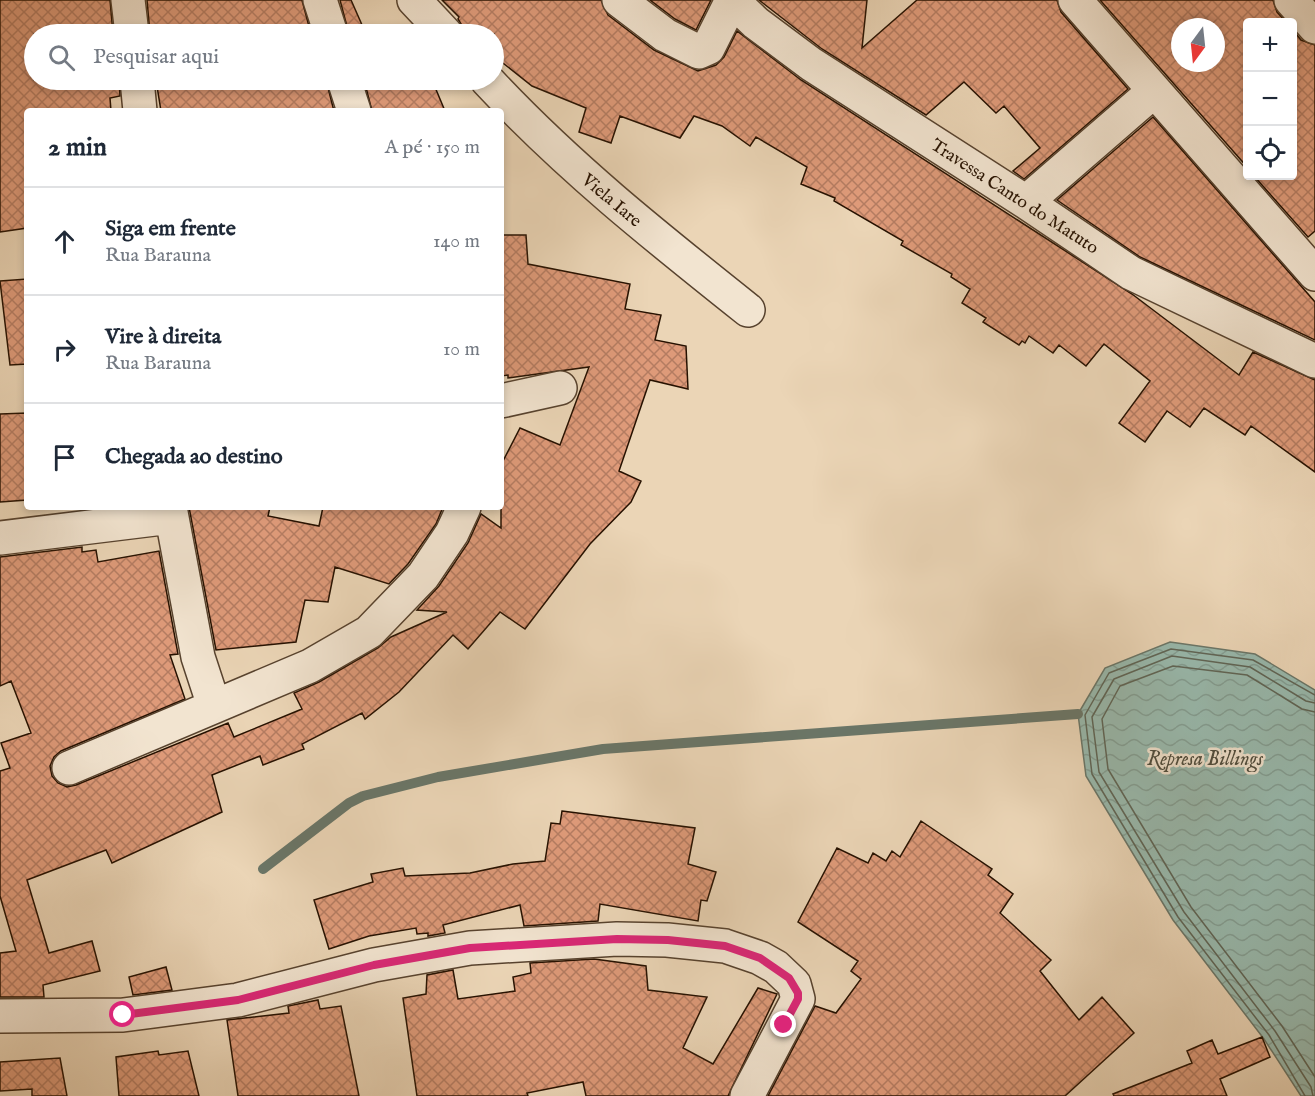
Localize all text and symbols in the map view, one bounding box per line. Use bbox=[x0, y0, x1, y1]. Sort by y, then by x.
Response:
north arrow bbox=[1171, 18, 1225, 72]
map controls bbox=[1243, 18, 1297, 180]
button: + bbox=[1243, 18, 1297, 72]
search box bbox=[24, 24, 504, 90]
icon: search bbox=[45, 41, 78, 74]
text: Pesquisar aqui bbox=[93, 43, 219, 71]
button: − bbox=[1243, 72, 1297, 126]
button: locate bbox=[1243, 126, 1297, 180]
text: 2 min bbox=[48, 131, 107, 164]
street label: Travessa Canto do Matuto bbox=[926, 134, 1103, 260]
text: A pé · 150 m bbox=[385, 135, 480, 160]
street label: Viela Iare bbox=[575, 169, 646, 233]
text: Siga em frente bbox=[105, 215, 236, 243]
icon: ahead bbox=[48, 225, 81, 258]
text: 140 m bbox=[433, 229, 480, 254]
text: Rua Barauna bbox=[105, 243, 211, 268]
text: Vire à direita bbox=[105, 323, 221, 351]
icon: right bbox=[48, 333, 81, 366]
text: 10 m bbox=[443, 337, 480, 362]
text: Rua Barauna bbox=[105, 351, 211, 376]
icon: arrive bbox=[48, 441, 81, 474]
text: Chegada ao destino bbox=[105, 443, 283, 471]
water label: Represa Billings bbox=[1147, 747, 1263, 773]
route start bbox=[109, 1001, 135, 1027]
route end bbox=[770, 1011, 796, 1037]

